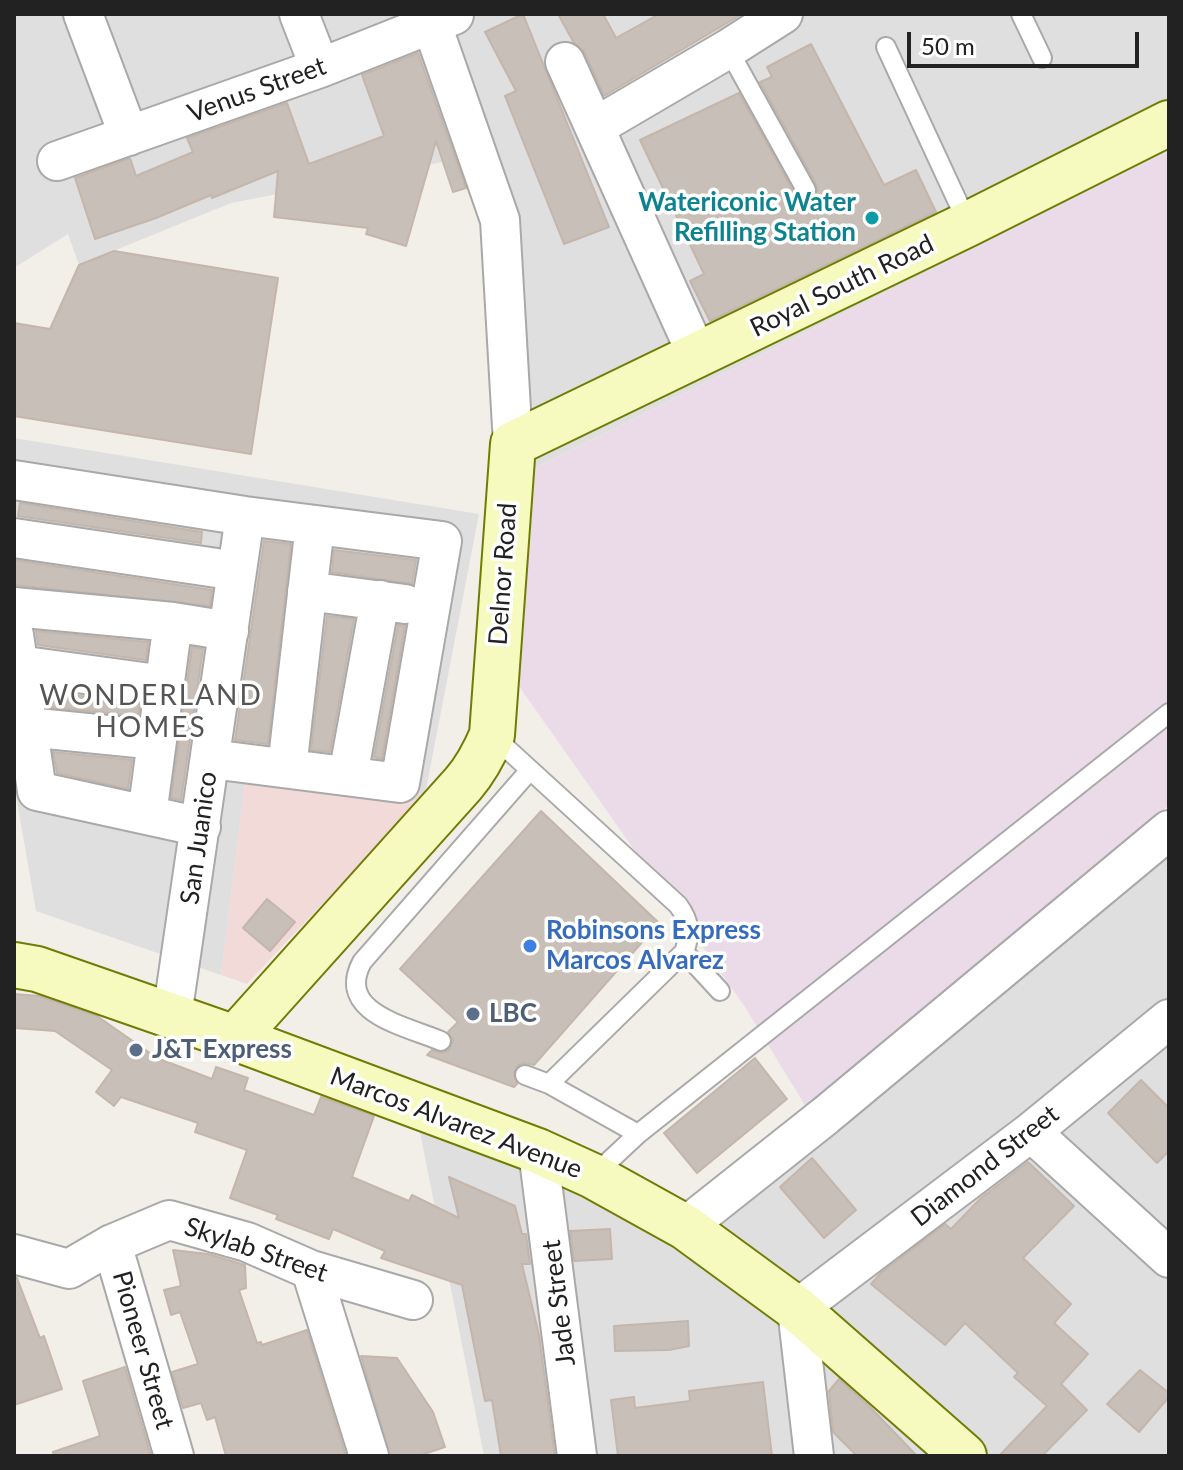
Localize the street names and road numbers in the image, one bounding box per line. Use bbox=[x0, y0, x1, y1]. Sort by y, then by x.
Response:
street label: Venus Street bbox=[184, 51, 330, 129]
street label: Royal South Road bbox=[745, 228, 939, 344]
street label: Delnor Road bbox=[482, 502, 524, 646]
street label: San Juanico bbox=[174, 770, 224, 906]
street label: Marcos Alvarez Avenue bbox=[326, 1061, 586, 1185]
street label: Diamond Street bbox=[905, 1099, 1065, 1233]
street label: Skylab Street bbox=[180, 1211, 332, 1289]
street label: Jade Street bbox=[536, 1238, 582, 1368]
street label: Pioneer Street bbox=[106, 1267, 180, 1433]

